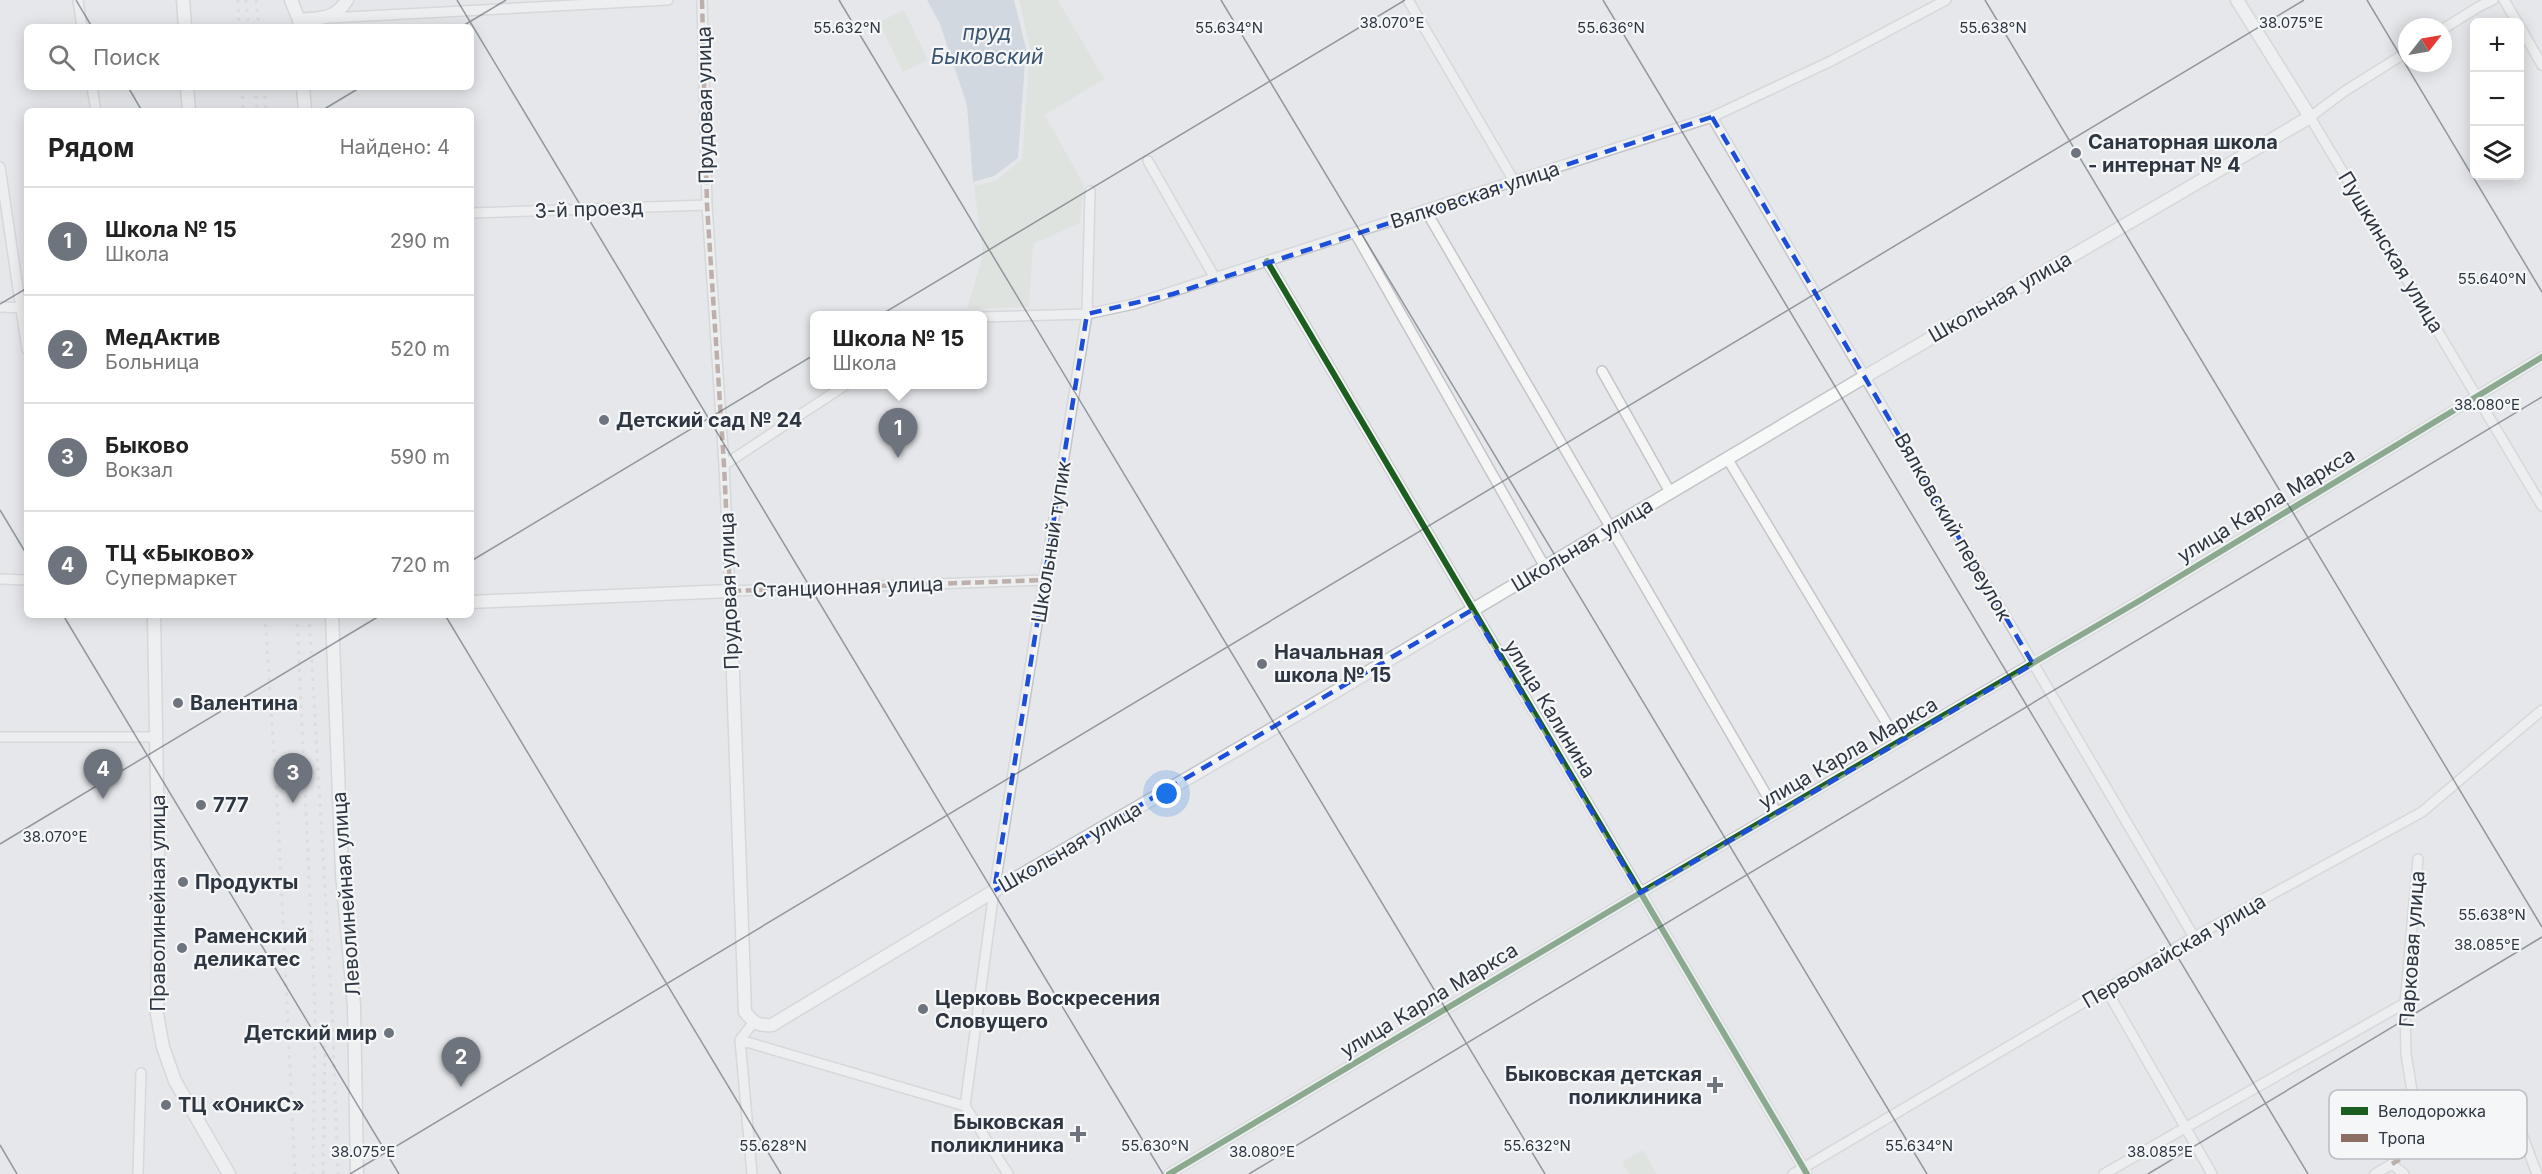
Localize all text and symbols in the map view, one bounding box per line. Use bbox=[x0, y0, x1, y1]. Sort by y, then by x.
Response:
text: 38.070°E bbox=[1360, 13, 1424, 32]
text: 38.075°E bbox=[2259, 13, 2323, 32]
text: 55.632°N bbox=[813, 18, 881, 37]
text: 55.634°N bbox=[1195, 18, 1263, 37]
text: 55.636°N bbox=[1577, 18, 1645, 37]
text: 55.638°N bbox=[1959, 18, 2027, 37]
north arrow bbox=[2398, 18, 2452, 72]
map controls bbox=[2470, 18, 2524, 180]
button: + bbox=[2470, 18, 2524, 72]
water label: пруд Быковский bbox=[931, 20, 1043, 69]
search box bbox=[24, 24, 474, 90]
street label: Прудовая улица bbox=[692, 26, 718, 184]
icon: search bbox=[45, 41, 78, 74]
text: Поиск bbox=[93, 44, 160, 70]
button: − bbox=[2470, 72, 2524, 126]
button: layers bbox=[2470, 126, 2524, 180]
place label: Санаторная школа - интернат № 4 bbox=[2088, 130, 2278, 177]
text: Рядом bbox=[48, 132, 134, 163]
text: Найдено: 4 bbox=[340, 135, 450, 159]
marker: Санаторная школа - интернат № 4 bbox=[2069, 146, 2083, 160]
street label: Вялковская улица bbox=[1387, 156, 1563, 234]
street label: Пушкинская улица bbox=[2333, 167, 2449, 337]
street label: 3-й проезд bbox=[534, 195, 644, 223]
text: Школа № 15 bbox=[105, 216, 237, 242]
text: 1 bbox=[63, 229, 72, 253]
text: 290 m bbox=[390, 229, 450, 253]
text: Школа bbox=[105, 242, 169, 266]
street label: Школьная улица bbox=[1924, 246, 2076, 348]
text: 55.640°N bbox=[2458, 269, 2526, 288]
popup bbox=[810, 311, 987, 389]
text: МедАктив bbox=[105, 324, 220, 350]
text: Школа № 15 bbox=[833, 325, 964, 351]
text: 2 bbox=[61, 337, 74, 361]
text: 520 m bbox=[390, 337, 450, 361]
text: Больница bbox=[105, 350, 199, 374]
text: Школа bbox=[833, 351, 897, 375]
text: 38.080°E bbox=[2454, 395, 2520, 414]
place label: Детский сад № 24 bbox=[616, 408, 802, 432]
pin: 1 bbox=[878, 408, 918, 458]
marker: Детский сад № 24 bbox=[597, 413, 611, 427]
street label: Вялковский переулок bbox=[1889, 429, 2017, 625]
text: Быково bbox=[105, 432, 189, 458]
street label: улица Карла Маркса bbox=[2173, 443, 2359, 567]
text: 3 bbox=[61, 445, 74, 469]
text: 590 m bbox=[390, 445, 450, 469]
text: Вокзал bbox=[105, 458, 173, 482]
street label: Школьный тупик bbox=[1026, 459, 1076, 625]
street label: Школьная улица bbox=[1507, 493, 1657, 597]
street label: Прудовая улица bbox=[714, 512, 744, 670]
text: ТЦ «Быково» bbox=[105, 540, 255, 566]
text: 4 bbox=[61, 553, 74, 577]
text: 720 m bbox=[391, 553, 450, 577]
text: Супермаркет bbox=[105, 566, 237, 590]
street label: Станционная улица bbox=[752, 572, 944, 602]
street label: улица Калинина bbox=[1499, 635, 1601, 783]
place label: Начальная школа № 15 bbox=[1274, 640, 1391, 687]
marker: Начальная школа № 15 bbox=[1255, 657, 1269, 671]
place label: Валентина bbox=[190, 691, 298, 715]
street label: улица Карла Маркса bbox=[1754, 692, 1942, 814]
marker: Валентина bbox=[171, 696, 185, 710]
pin: 4 bbox=[84, 750, 122, 799]
pin: 3 bbox=[274, 754, 312, 803]
your location bbox=[1152, 779, 1181, 808]
street label: Леволинейная улица bbox=[327, 791, 365, 997]
place label: 777 bbox=[213, 793, 249, 817]
street label: Праволинейная улица bbox=[146, 794, 170, 1012]
street label: Школьная улица bbox=[994, 796, 1146, 898]
marker: 777 bbox=[194, 798, 208, 812]
text: 38.070°E bbox=[23, 827, 87, 846]
place label: Продукты bbox=[195, 870, 298, 894]
street label: Парковая улица bbox=[2395, 870, 2429, 1028]
marker: Продукты bbox=[176, 875, 190, 889]
street label: Первомайская улица bbox=[2078, 889, 2270, 1013]
text: 55.638°N bbox=[2458, 905, 2526, 924]
place label: Раменский деликатес bbox=[194, 924, 307, 971]
text: 38.085°E bbox=[2454, 935, 2520, 954]
street label: улица Карла Маркса bbox=[1336, 938, 1522, 1062]
marker: Раменский деликатес bbox=[175, 941, 189, 955]
place label: Церковь Воскресения Словущего bbox=[935, 986, 1160, 1033]
marker: Церковь Воскресения Словущего bbox=[916, 1002, 930, 1016]
place label: Детский мир bbox=[244, 1021, 377, 1045]
marker: Детский мир bbox=[382, 1026, 396, 1040]
pin: 2 bbox=[442, 1038, 480, 1087]
place label: Быковская детская поликлиника bbox=[1505, 1062, 1702, 1109]
marker: Быковская детская поликлиника bbox=[1706, 1076, 1724, 1094]
legend bbox=[2329, 1090, 2527, 1159]
place label: ТЦ «ОникС» bbox=[178, 1093, 305, 1117]
marker: ТЦ «ОникС» bbox=[159, 1098, 173, 1112]
text: Велодорожка bbox=[2378, 1101, 2486, 1121]
place label: Быковская поликлиника bbox=[931, 1110, 1064, 1157]
marker: Быковская поликлиника bbox=[1069, 1125, 1087, 1143]
text: Тропа bbox=[2378, 1128, 2425, 1148]
text: 55.628°N bbox=[739, 1136, 807, 1155]
text: 55.630°N bbox=[1121, 1136, 1189, 1155]
text: 55.632°N bbox=[1503, 1136, 1571, 1155]
text: 55.634°N bbox=[1885, 1136, 1953, 1155]
text: 38.075°E bbox=[331, 1142, 395, 1161]
text: 38.080°E bbox=[1229, 1142, 1295, 1161]
text: 38.085°E bbox=[2127, 1142, 2193, 1161]

